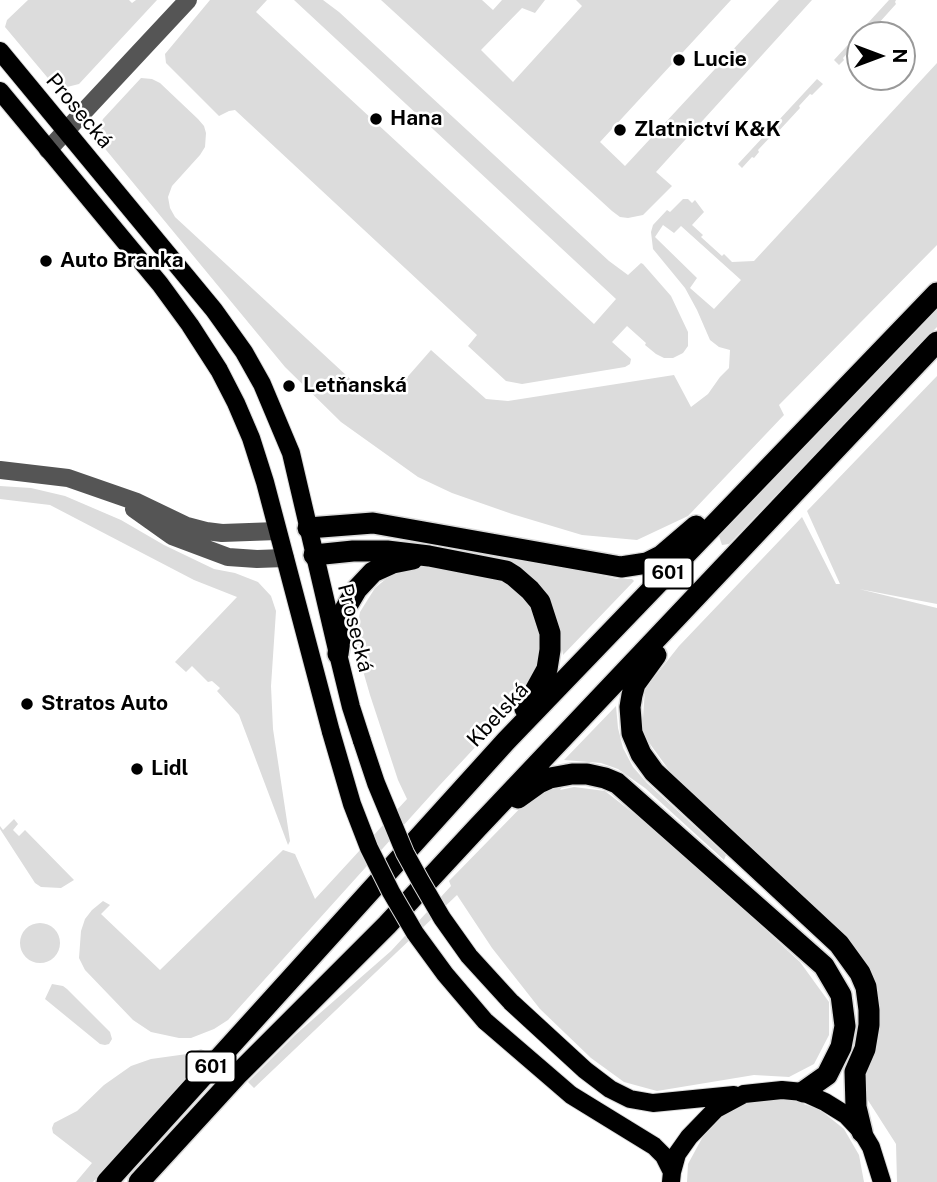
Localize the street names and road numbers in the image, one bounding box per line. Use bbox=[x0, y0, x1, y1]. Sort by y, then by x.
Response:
street label: Prosecká bbox=[40, 68, 118, 154]
road number: 601 bbox=[644, 558, 692, 588]
street label: Prosecká bbox=[332, 581, 378, 675]
street label: Kbelská bbox=[462, 678, 534, 752]
road number: 601 bbox=[186, 1051, 235, 1082]

